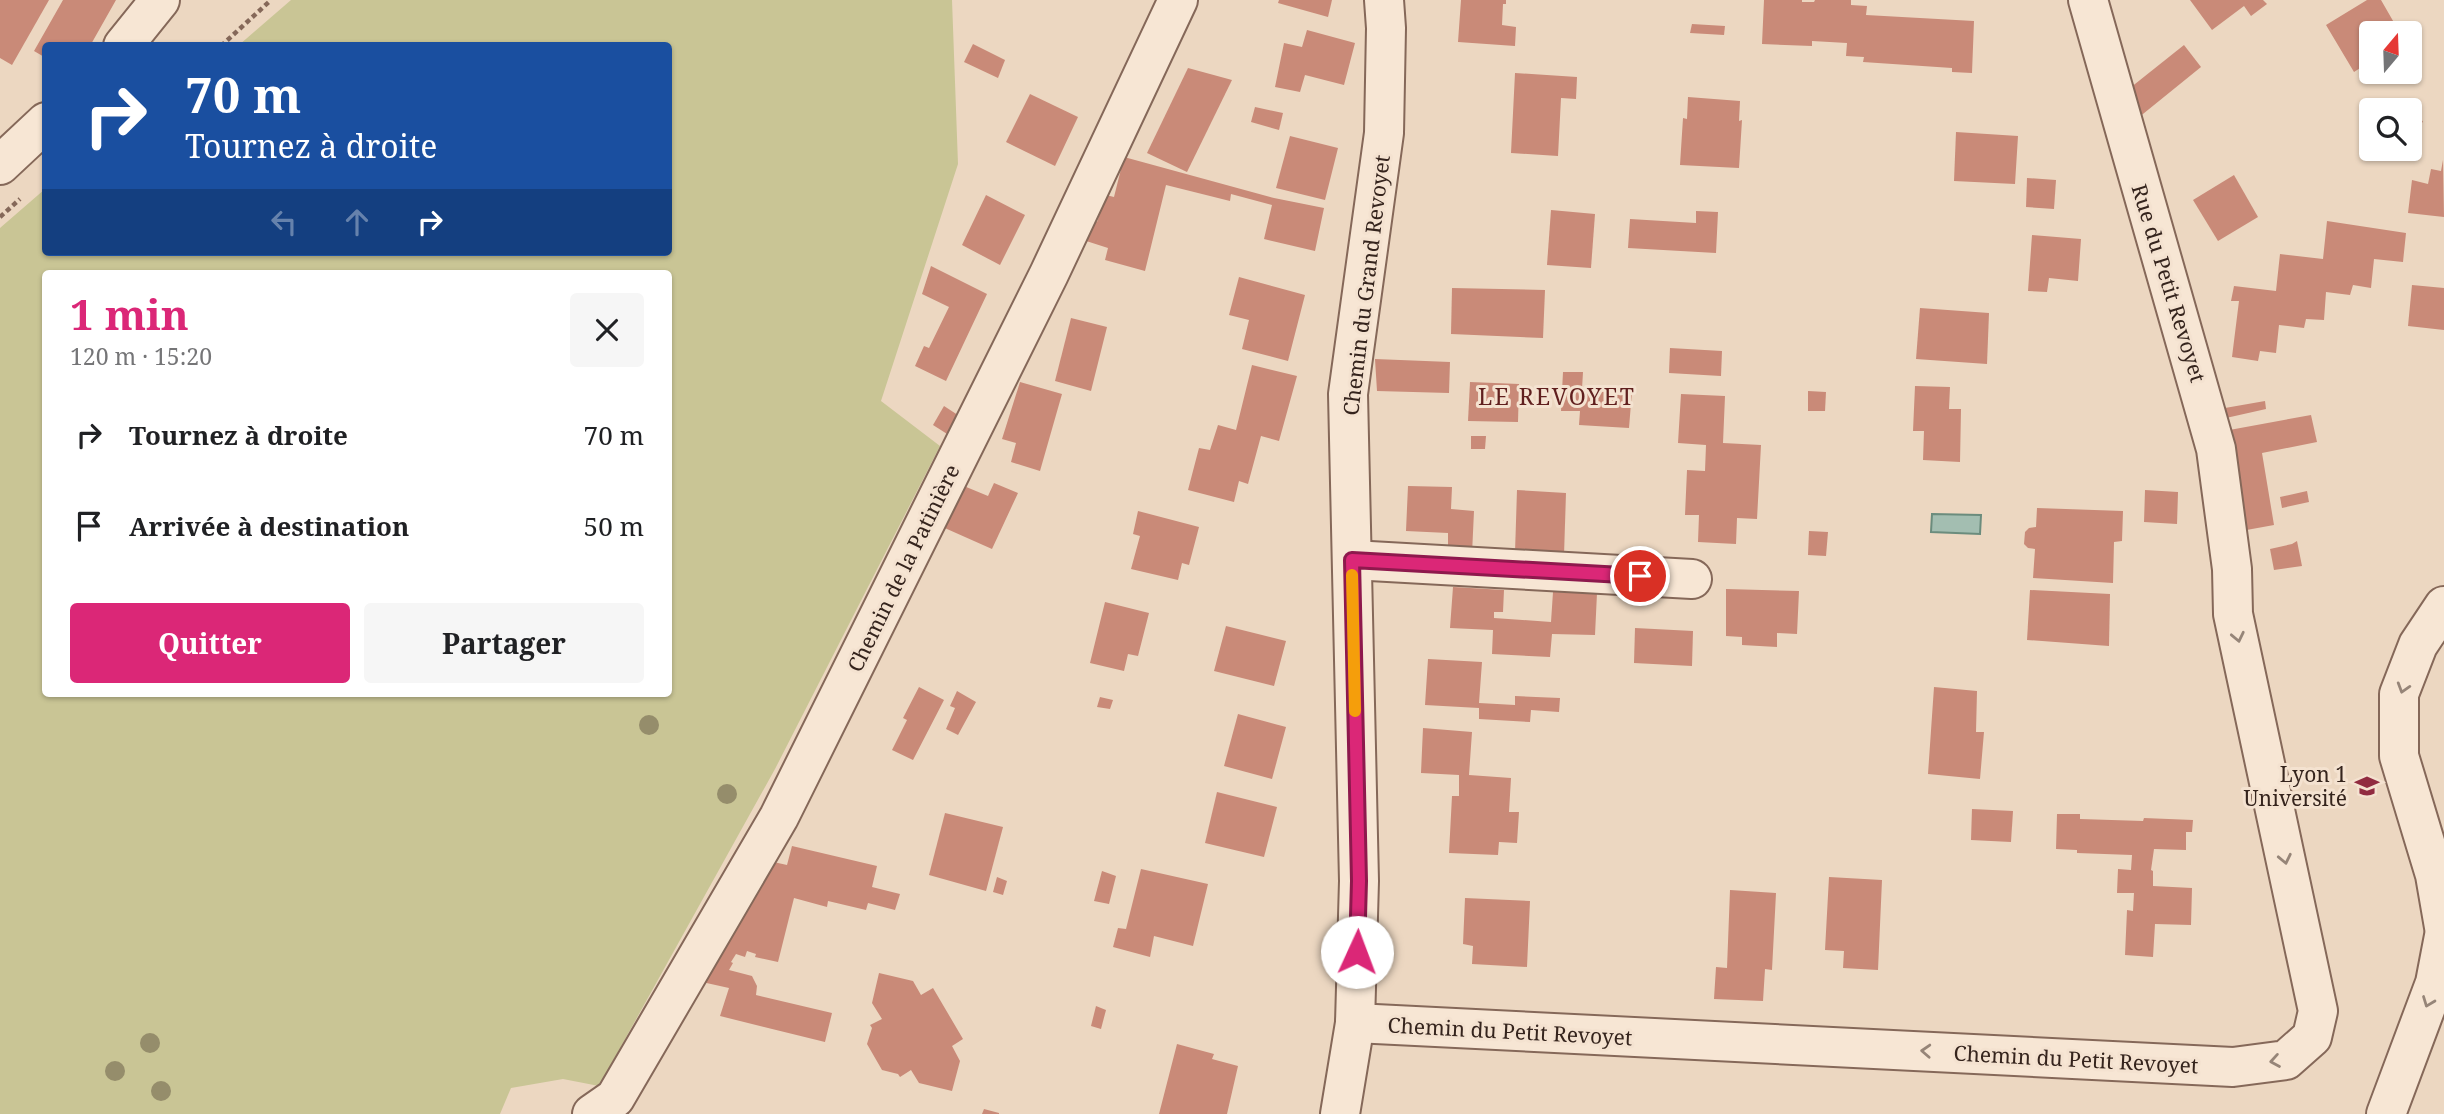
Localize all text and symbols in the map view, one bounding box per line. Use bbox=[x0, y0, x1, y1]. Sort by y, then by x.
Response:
north arrow bbox=[2359, 21, 2422, 84]
map controls bbox=[2359, 21, 2422, 161]
text: 70 m bbox=[185, 61, 301, 127]
icon: right bbox=[70, 70, 161, 161]
button: search bbox=[2359, 98, 2422, 161]
text: Tournez à droite bbox=[185, 124, 437, 167]
street label: Chemin du Grand Revoyet bbox=[1336, 153, 1396, 417]
street label: Rue du Petit Revoyet bbox=[2126, 181, 2212, 385]
icon: left bbox=[265, 203, 303, 241]
icon: ahead bbox=[338, 203, 376, 241]
icon: right bbox=[411, 203, 449, 241]
text: 1 min bbox=[70, 285, 189, 342]
button: close bbox=[570, 293, 644, 367]
text: 120 m · 15:20 bbox=[70, 340, 212, 372]
district label: LE REVOYET bbox=[1478, 380, 1636, 412]
icon: right bbox=[70, 416, 108, 454]
text: Tournez à droite bbox=[129, 417, 348, 453]
text: 70 m bbox=[584, 417, 644, 453]
street label: Chemin de la Patinière bbox=[841, 460, 965, 676]
icon: arrive bbox=[70, 507, 108, 545]
text: Arrivée à destination bbox=[129, 508, 409, 544]
text: 50 m bbox=[584, 508, 644, 544]
pin bbox=[1610, 546, 1670, 606]
icon: arrive bbox=[1621, 557, 1659, 595]
button: Quitter bbox=[70, 603, 350, 683]
button: Partager bbox=[364, 603, 644, 683]
one-way arrow bbox=[2229, 631, 2244, 643]
one-way arrow bbox=[2396, 682, 2411, 694]
place label: Lyon 1 Université bbox=[2244, 760, 2347, 812]
school or university icon: Lyon 1 Université bbox=[2353, 772, 2381, 800]
one-way arrow bbox=[2277, 853, 2292, 865]
position arrow bbox=[1320, 915, 1394, 989]
one-way arrow bbox=[2422, 995, 2436, 1007]
street label: Chemin du Petit Revoyet bbox=[1387, 1011, 1633, 1051]
street label: Chemin du Petit Revoyet bbox=[1953, 1039, 2199, 1079]
one-way arrow bbox=[1920, 1044, 1931, 1059]
one-way arrow bbox=[2269, 1053, 2281, 1068]

